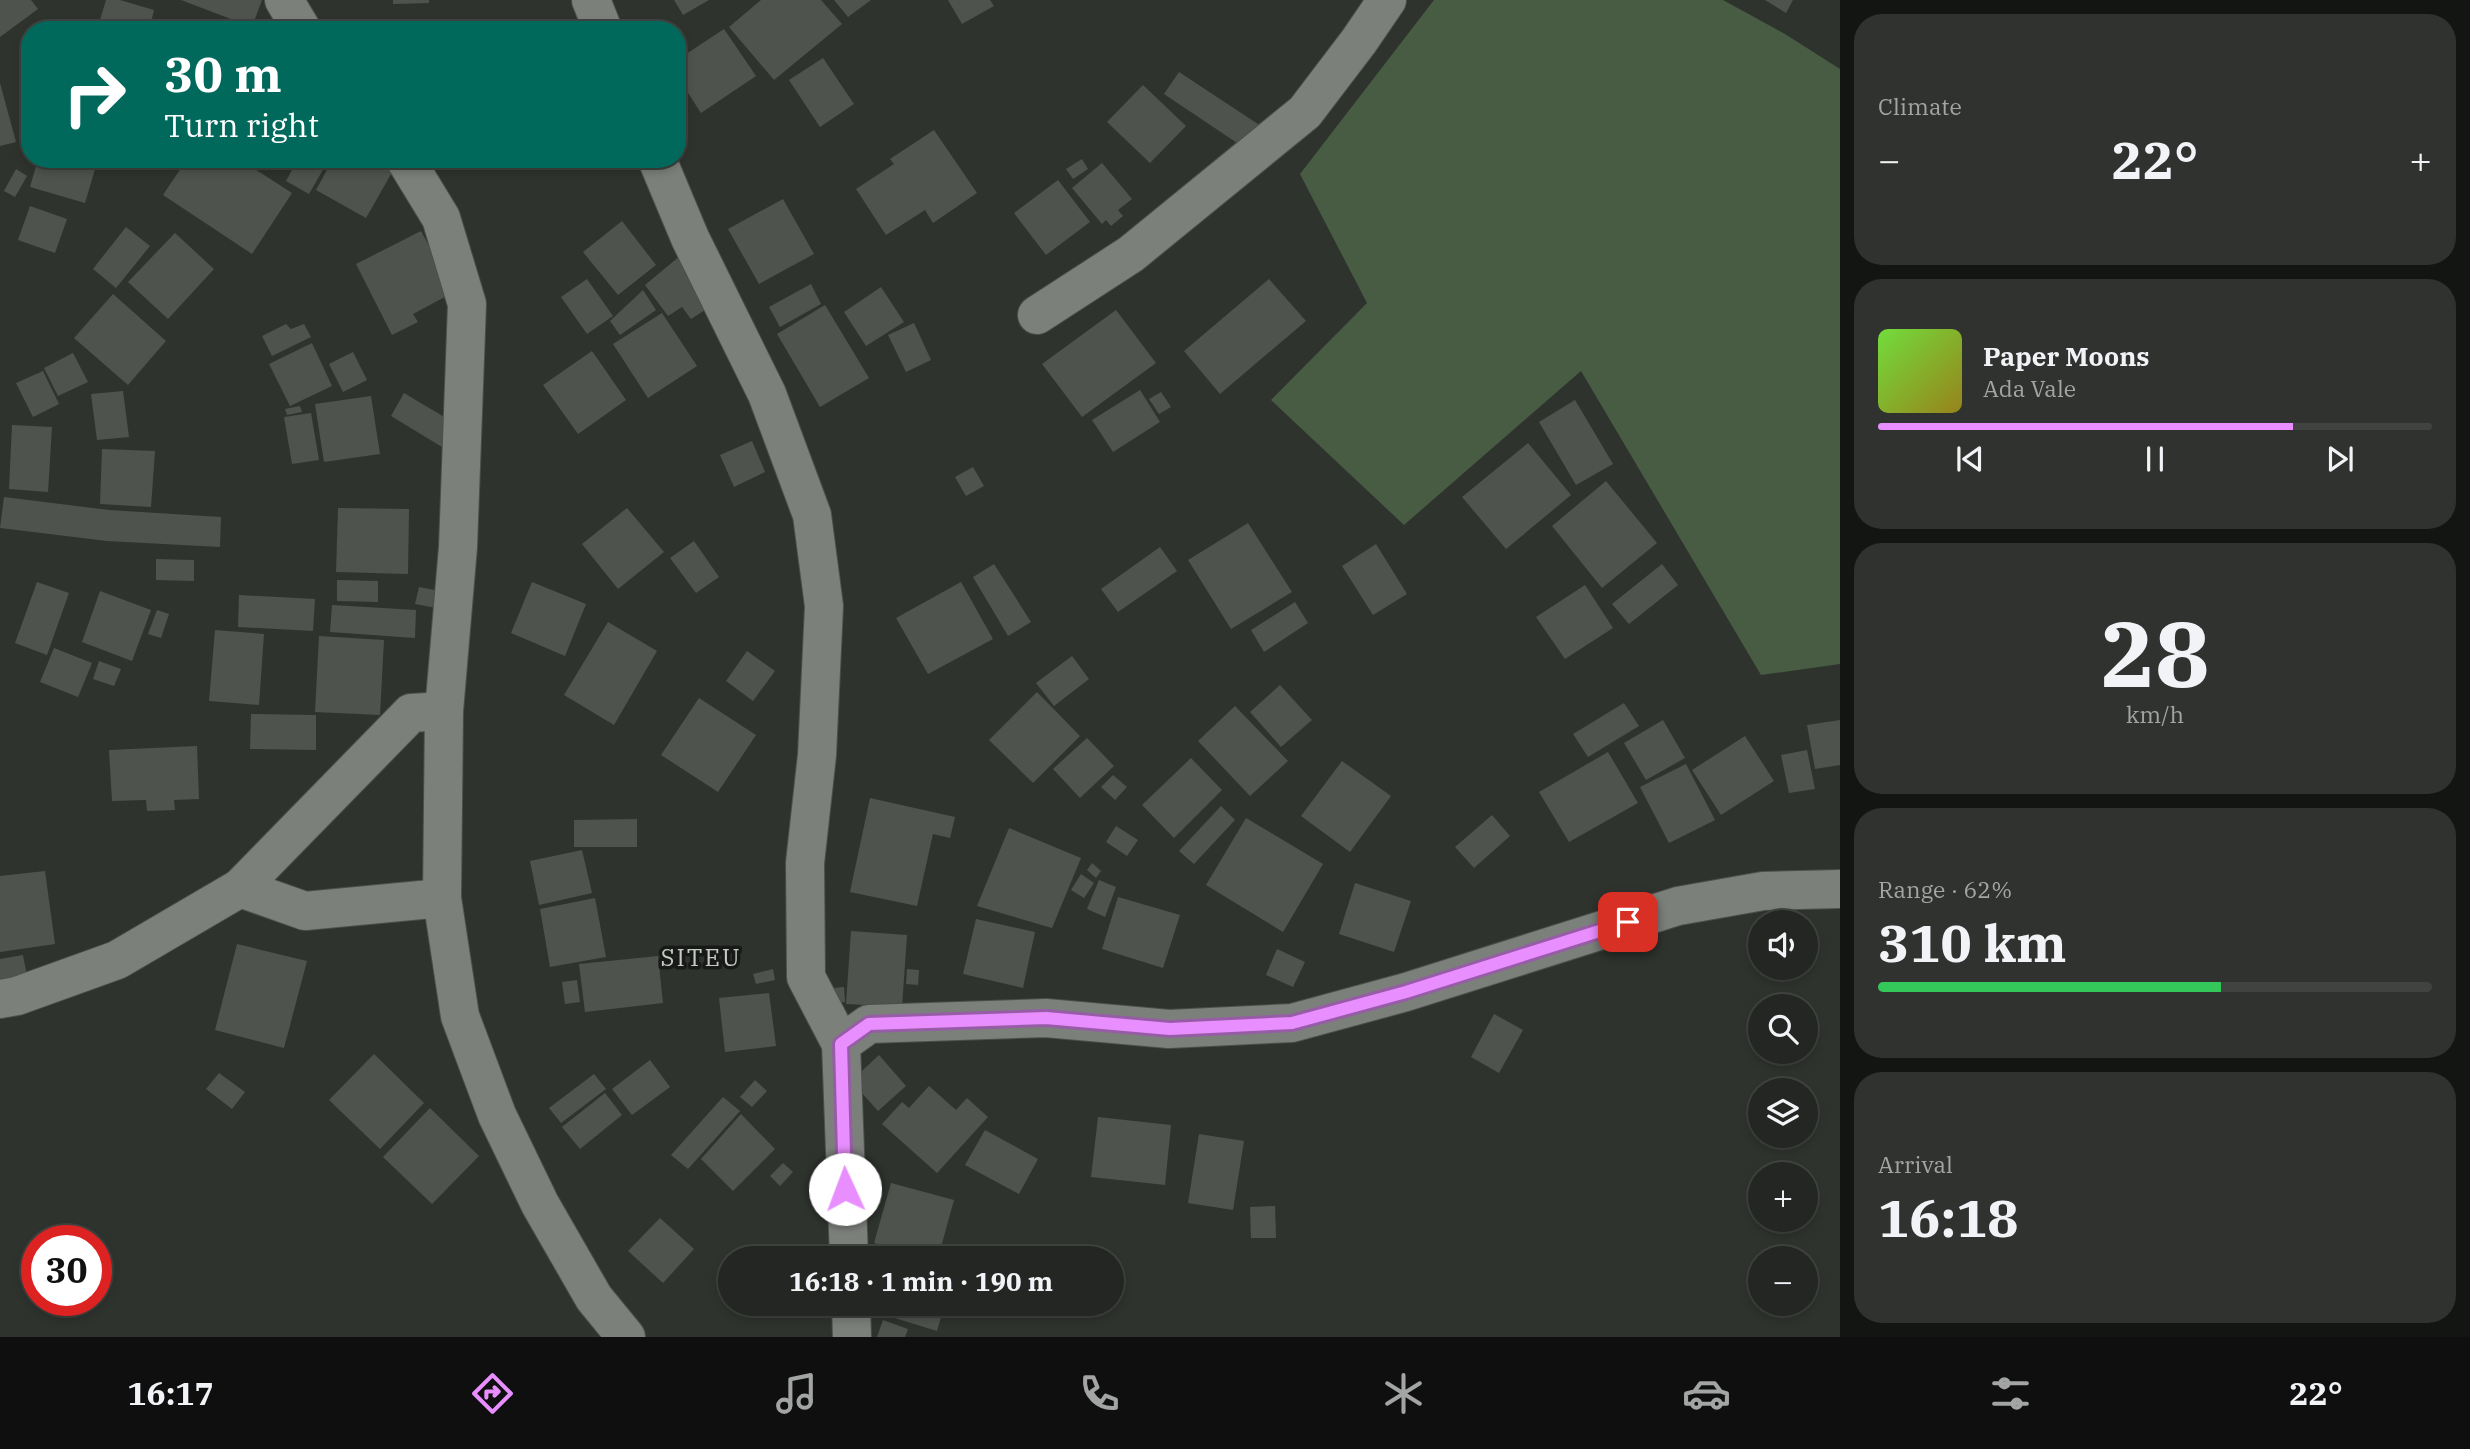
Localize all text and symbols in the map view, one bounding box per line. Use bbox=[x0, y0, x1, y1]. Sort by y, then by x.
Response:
text: 30 m bbox=[164, 42, 282, 105]
icon: right bbox=[49, 49, 140, 140]
text: Climate bbox=[1878, 91, 1962, 121]
text: Turn right bbox=[164, 104, 319, 146]
text: 22° bbox=[2112, 126, 2198, 193]
text: − bbox=[1878, 135, 1901, 184]
text: + bbox=[2409, 135, 2432, 184]
text: Paper Moons bbox=[1983, 339, 2150, 373]
text: Ada Vale bbox=[1983, 373, 2076, 403]
icon: previous bbox=[1951, 440, 1989, 478]
icon: pause bbox=[2136, 440, 2174, 478]
icon: next bbox=[2321, 440, 2359, 478]
text: 28 bbox=[2100, 594, 2210, 712]
text: km/h bbox=[2126, 699, 2184, 729]
text: Range · 62% bbox=[1878, 874, 2012, 904]
pin bbox=[1598, 892, 1658, 952]
icon: arrive bbox=[1609, 903, 1647, 941]
text: 310 km bbox=[1878, 909, 2067, 976]
map controls bbox=[1748, 910, 1818, 1316]
button: sound bbox=[1748, 910, 1818, 980]
district label: SITEU bbox=[660, 941, 742, 973]
button: search bbox=[1748, 994, 1818, 1064]
button: layers bbox=[1748, 1078, 1818, 1148]
text: Arrival bbox=[1878, 1149, 1953, 1179]
position arrow bbox=[808, 1152, 882, 1226]
button: + bbox=[1748, 1162, 1818, 1232]
text: 16:18 bbox=[1878, 1184, 2019, 1251]
speed limit sign: 30 bbox=[21, 1225, 112, 1316]
button: − bbox=[1748, 1246, 1818, 1316]
text: 16:18 · 1 min · 190 m bbox=[789, 1264, 1053, 1298]
icon: directions bbox=[468, 1369, 517, 1418]
icon: music bbox=[772, 1369, 821, 1418]
icon: phone bbox=[1075, 1369, 1124, 1418]
icon: climate bbox=[1379, 1369, 1428, 1418]
icon: car bbox=[1682, 1369, 1731, 1418]
icon: filters bbox=[1986, 1369, 2035, 1418]
text: 16:17 bbox=[127, 1372, 214, 1414]
text: 22° bbox=[2289, 1372, 2343, 1414]

